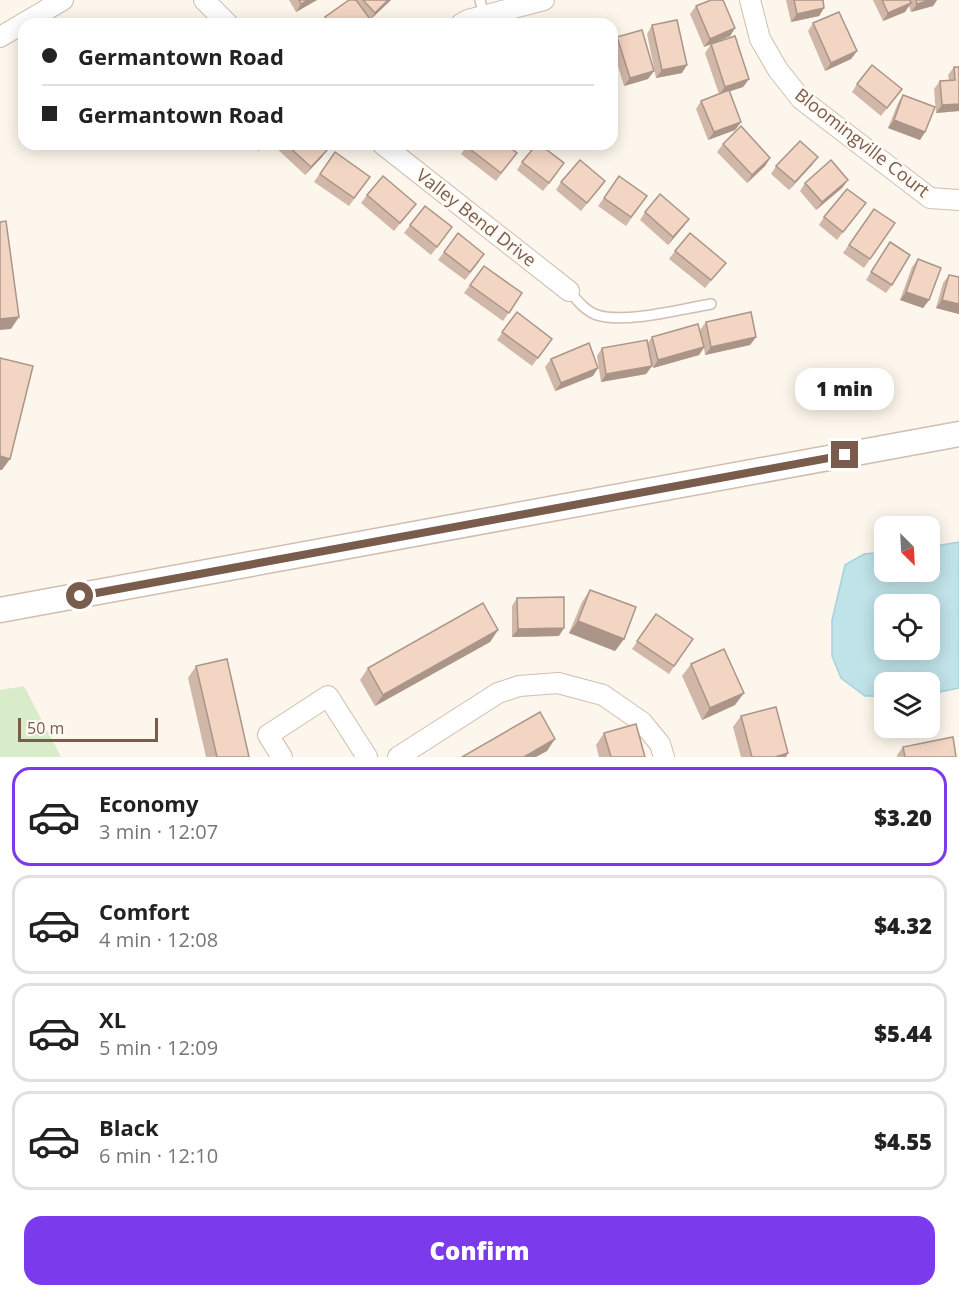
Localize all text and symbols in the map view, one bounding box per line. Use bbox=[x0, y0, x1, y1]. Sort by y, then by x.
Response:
text: Germantown Road bbox=[78, 41, 284, 71]
street label: Bloomingville Court bbox=[791, 82, 935, 202]
text: Germantown Road bbox=[78, 99, 284, 129]
street label: Valley Bend Drive bbox=[412, 163, 542, 272]
callout: 1 min bbox=[796, 368, 894, 410]
text: 1 min bbox=[816, 375, 873, 402]
route end bbox=[831, 441, 858, 468]
north arrow bbox=[874, 516, 940, 582]
map controls bbox=[874, 516, 940, 738]
route start bbox=[66, 582, 93, 609]
button: locate bbox=[874, 594, 940, 660]
button: layers bbox=[874, 672, 940, 738]
scale bar bbox=[18, 715, 158, 742]
text: 50 m bbox=[27, 717, 64, 739]
text: Economy bbox=[99, 788, 198, 818]
icon: car bbox=[27, 790, 81, 844]
text: $3.20 bbox=[874, 802, 932, 832]
text: 3 min · 12:07 bbox=[99, 818, 218, 845]
text: Comfort bbox=[99, 896, 190, 926]
icon: car bbox=[27, 898, 81, 952]
text: $4.32 bbox=[874, 910, 932, 940]
text: 4 min · 12:08 bbox=[99, 926, 218, 953]
text: XL bbox=[99, 1004, 126, 1034]
icon: car bbox=[27, 1006, 81, 1060]
text: $5.44 bbox=[874, 1018, 932, 1048]
text: 5 min · 12:09 bbox=[99, 1034, 218, 1061]
text: Black bbox=[99, 1112, 159, 1142]
icon: car bbox=[27, 1114, 81, 1168]
text: $4.55 bbox=[874, 1126, 932, 1156]
text: 6 min · 12:10 bbox=[99, 1142, 218, 1169]
button: Confirm bbox=[24, 1216, 935, 1285]

